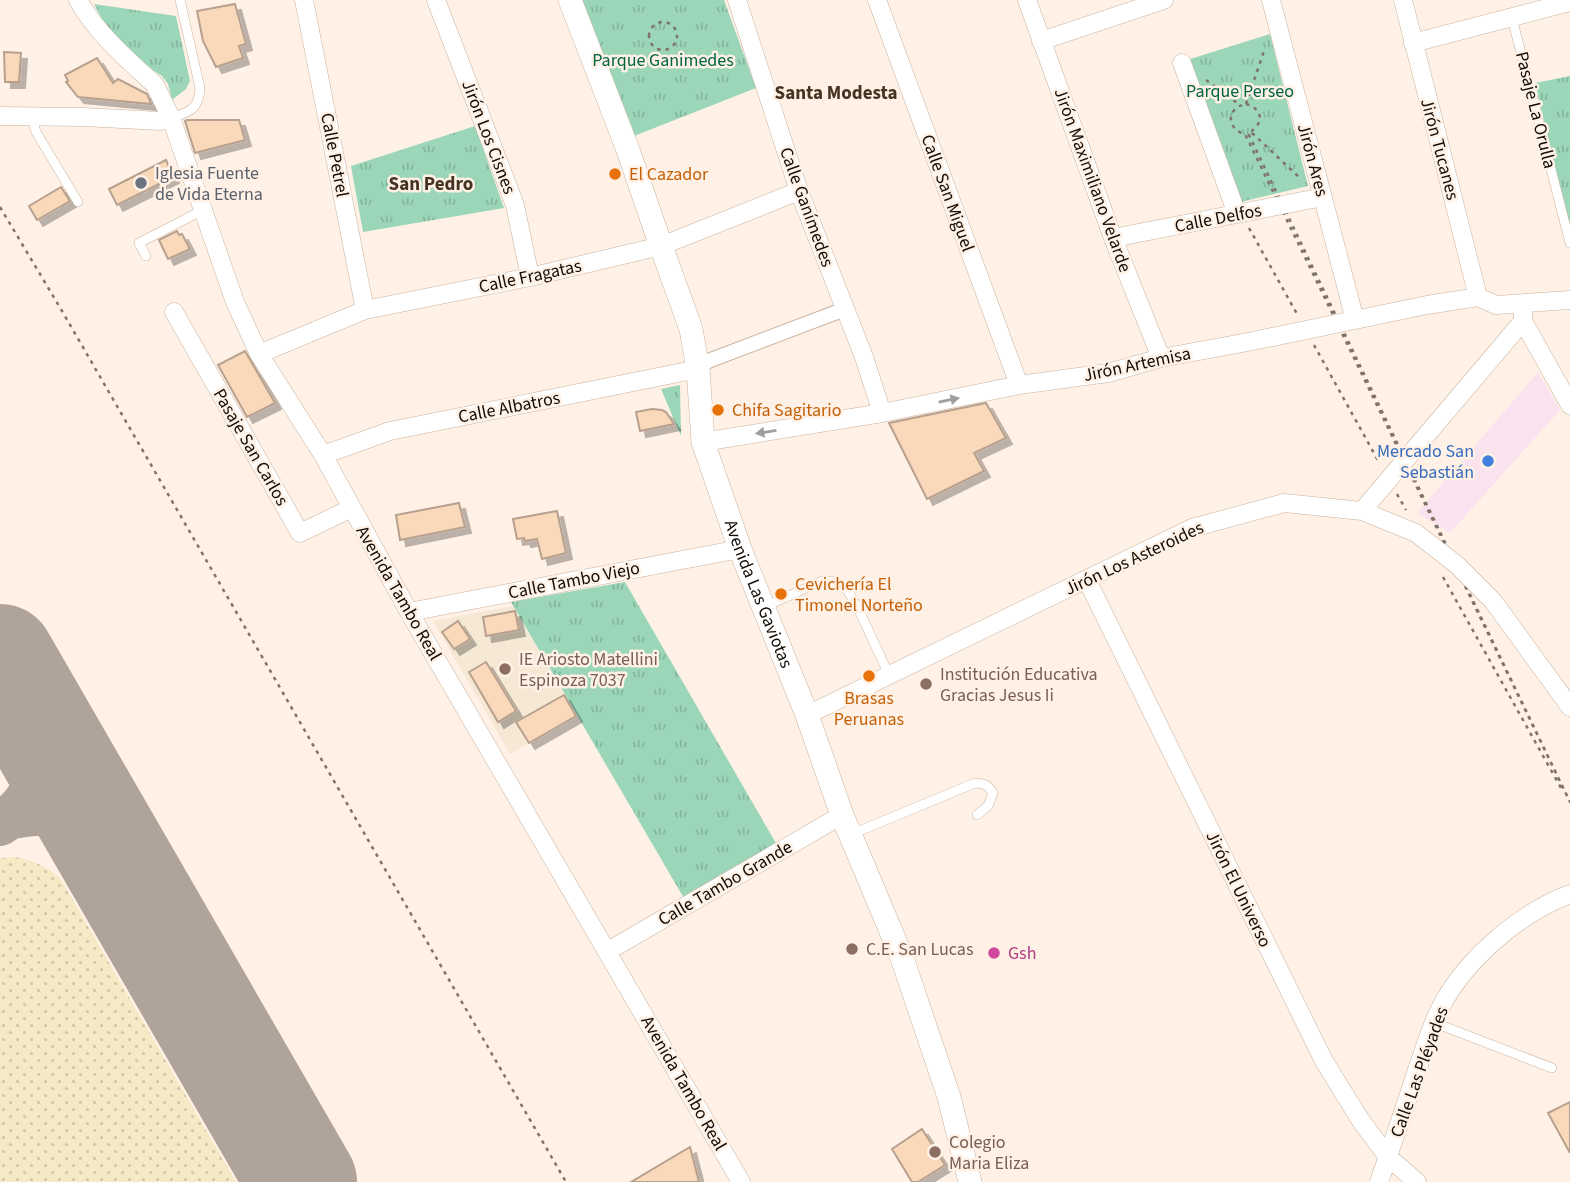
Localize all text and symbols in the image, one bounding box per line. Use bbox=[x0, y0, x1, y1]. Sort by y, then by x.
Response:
park label: Parque Ganimedes bbox=[592, 48, 734, 73]
street label: Pasaje La Orulla bbox=[1509, 49, 1562, 171]
street label: Jirón Los Cisnes bbox=[455, 77, 522, 198]
park label: Parque Perseo bbox=[1186, 79, 1294, 104]
district label: Santa Modesta bbox=[775, 80, 897, 107]
street label: Jirón Maximiliano Velarde bbox=[1048, 85, 1138, 276]
street label: Jirón Tucanes bbox=[1414, 96, 1465, 203]
street label: Calle Petrel bbox=[314, 111, 355, 199]
street label: Jirón Ares bbox=[1291, 121, 1334, 199]
street label: Calle San Miguel bbox=[915, 131, 980, 255]
street label: Calle Ganímedes bbox=[773, 144, 840, 271]
place label: Iglesia Fuente de Vida Eterna bbox=[155, 161, 263, 207]
place label: El Cazador bbox=[629, 162, 709, 187]
marker: El Cazador bbox=[607, 166, 623, 182]
district label: San Pedro bbox=[389, 171, 473, 198]
marker: Iglesia Fuente de Vida Eterna bbox=[133, 175, 149, 191]
street label: Calle Delfos bbox=[1173, 198, 1264, 239]
street label: Calle Fragatas bbox=[476, 253, 584, 300]
street label: Jirón Artemisa bbox=[1081, 341, 1193, 388]
street label: Pasaje San Carlos bbox=[207, 384, 294, 511]
street label: Calle Albatros bbox=[456, 385, 562, 430]
one-way arrow bbox=[938, 394, 960, 405]
place label: Chifa Sagitario bbox=[732, 398, 841, 423]
marker: Chifa Sagitario bbox=[710, 402, 726, 418]
one-way arrow bbox=[755, 427, 777, 438]
place label: Mercado San Sebastián bbox=[1377, 439, 1474, 485]
marker: Mercado San Sebastián bbox=[1480, 453, 1496, 469]
street label: Jirón Los Asteroides bbox=[1061, 515, 1208, 602]
street label: Avenida Las Gaviotas bbox=[718, 516, 799, 672]
street label: Avenida Tambo Real bbox=[350, 521, 447, 665]
street label: Calle Tambo Viejo bbox=[506, 555, 642, 606]
place label: Cevichería El Timonel Norteño bbox=[795, 572, 923, 618]
marker: Cevichería El Timonel Norteño bbox=[773, 586, 789, 602]
place label: IE Ariosto Matellini Espinoza 7037 bbox=[519, 647, 658, 693]
marker: IE Ariosto Matellini Espinoza 7037 bbox=[497, 661, 513, 677]
place label: Institución Educativa Gracias Jesus Ii bbox=[940, 662, 1098, 708]
marker: Brasas Peruanas bbox=[861, 668, 877, 684]
marker: Institución Educativa Gracias Jesus Ii bbox=[918, 676, 934, 692]
place label: Brasas Peruanas bbox=[834, 686, 904, 732]
street label: Jirón El Universo bbox=[1200, 827, 1278, 952]
street label: Calle Tambo Grande bbox=[653, 835, 797, 932]
place label: C.E. San Lucas bbox=[866, 937, 973, 962]
marker: C.E. San Lucas bbox=[844, 941, 860, 957]
place label: Gsh bbox=[1008, 941, 1036, 966]
marker: Gsh bbox=[986, 945, 1002, 961]
street label: Calle Las Pléyades bbox=[1384, 1003, 1455, 1141]
street label: Avenida Tambo Real bbox=[635, 1011, 732, 1155]
place label: Colegio Maria Eliza bbox=[949, 1130, 1029, 1176]
marker: Colegio Maria Eliza bbox=[927, 1144, 943, 1160]

